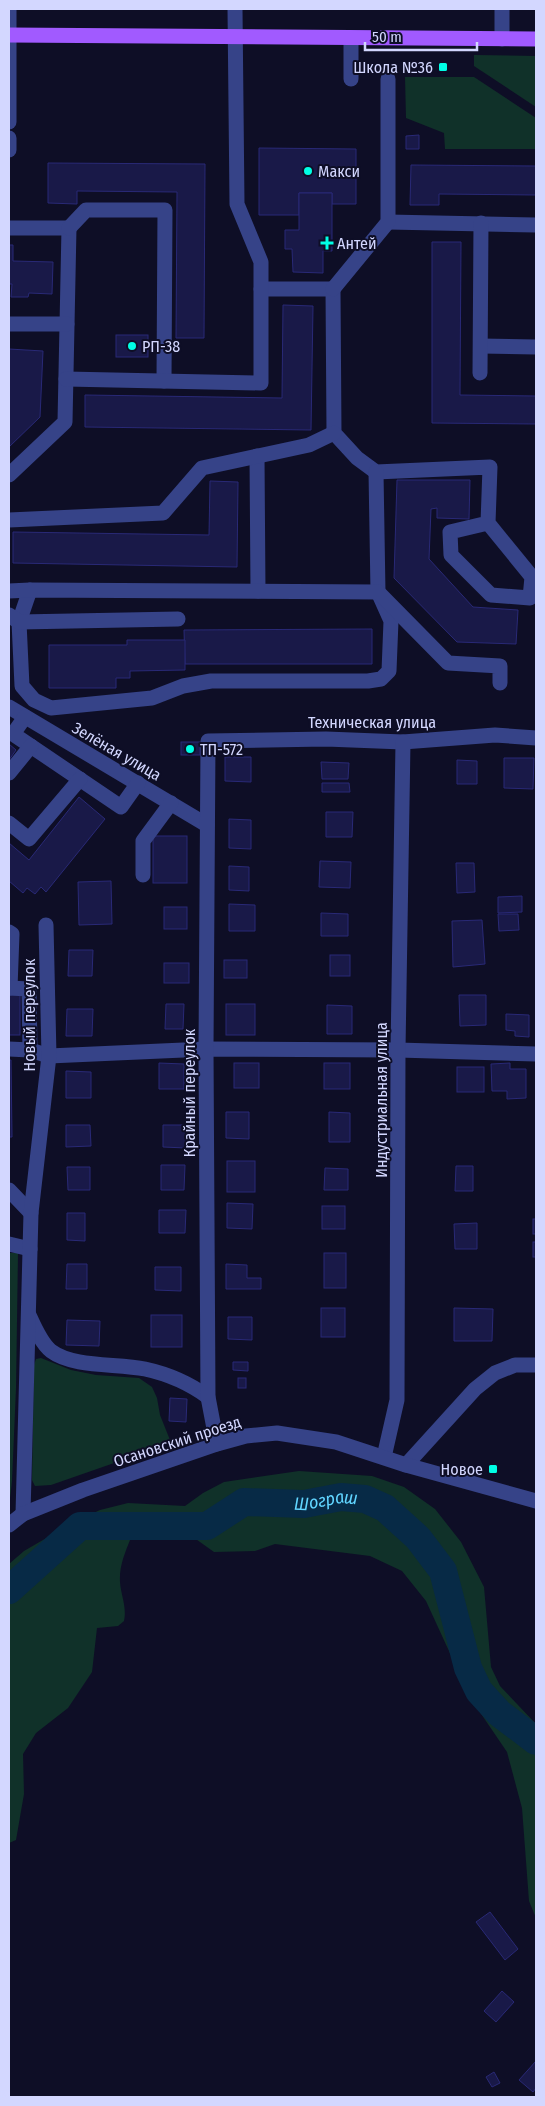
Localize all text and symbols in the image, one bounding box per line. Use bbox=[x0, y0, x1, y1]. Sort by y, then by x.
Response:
scale bar bbox=[365, 20, 478, 52]
text: 50 m bbox=[372, 28, 402, 46]
place label: Школа №36 bbox=[353, 58, 433, 77]
marker: Школа №36 bbox=[437, 61, 449, 73]
place label: Макси bbox=[318, 162, 360, 181]
marker: Макси bbox=[302, 165, 314, 177]
place label: Антей bbox=[337, 234, 377, 253]
marker: Антей bbox=[321, 237, 333, 249]
place label: РП-38 bbox=[142, 337, 180, 356]
marker: РП-38 bbox=[126, 340, 138, 352]
street label: Техническая улица bbox=[308, 713, 436, 732]
street label: Зелёная улица bbox=[69, 718, 165, 785]
place label: ТП-572 bbox=[200, 740, 243, 759]
marker: ТП-572 bbox=[184, 743, 196, 755]
street label: Новый переулок bbox=[20, 958, 39, 1072]
street label: Индустриальная улица bbox=[372, 1022, 391, 1178]
street label: Крайный переулок bbox=[180, 1028, 199, 1157]
street label: Осановский проезд bbox=[111, 1412, 243, 1471]
place label: Новое bbox=[441, 1460, 483, 1479]
marker: Новое bbox=[487, 1463, 499, 1475]
water label: Шограш bbox=[294, 1486, 359, 1515]

